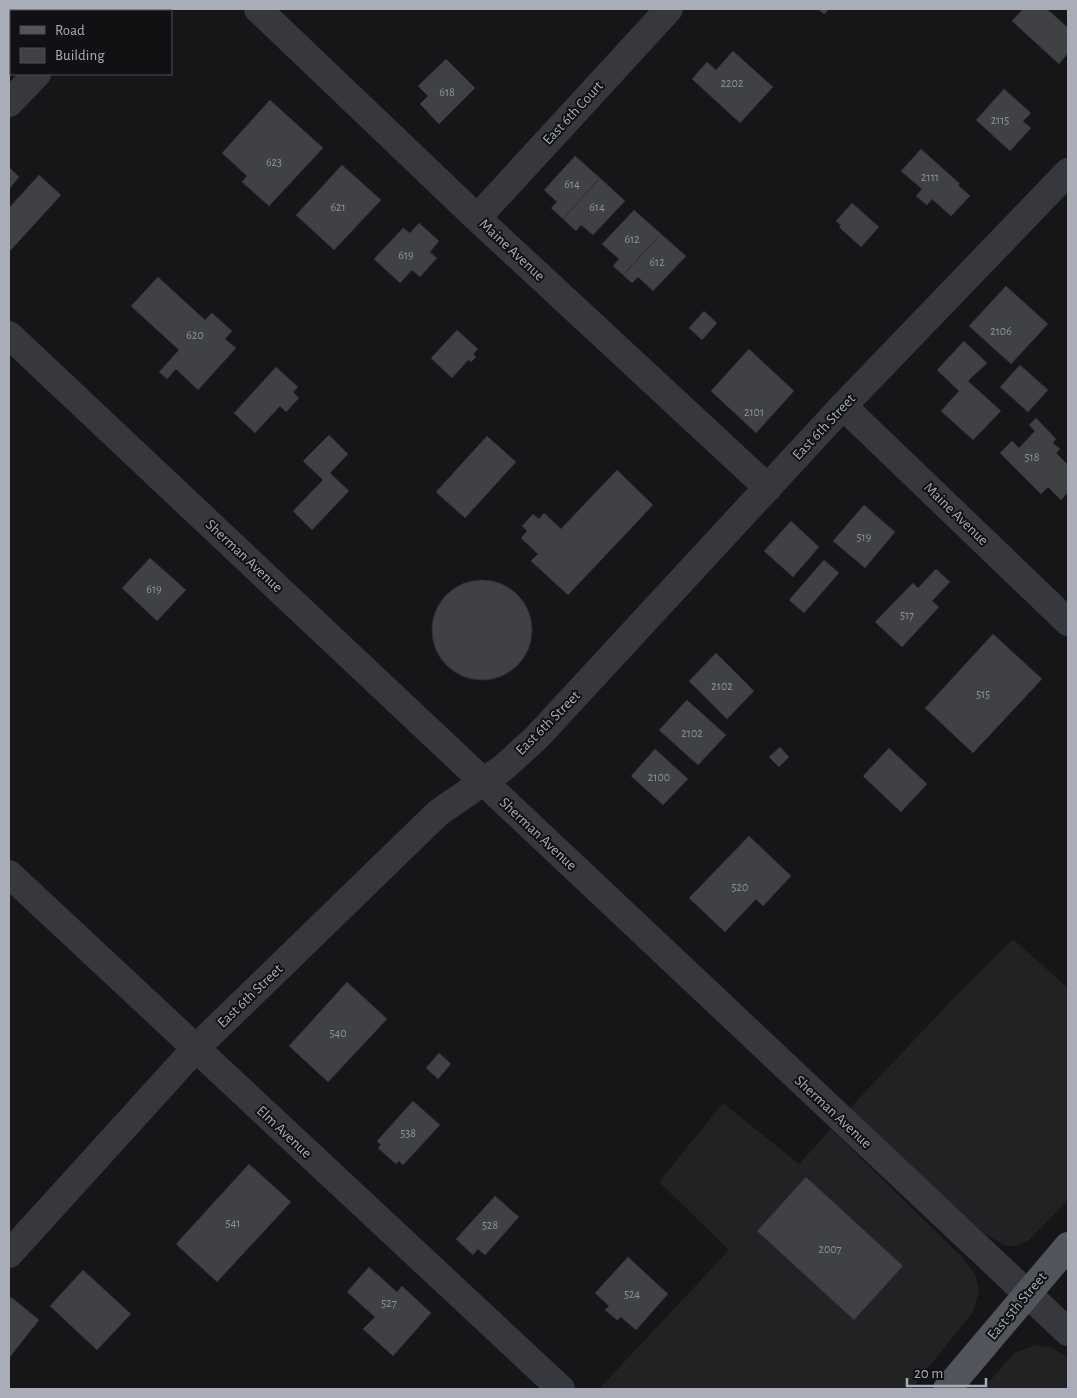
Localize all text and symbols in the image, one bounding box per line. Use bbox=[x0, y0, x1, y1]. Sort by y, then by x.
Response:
legend bbox=[10, 10, 172, 75]
text: Road bbox=[55, 23, 85, 38]
text: Building bbox=[55, 48, 105, 63]
house number: 2202 bbox=[721, 77, 744, 89]
street label: East 6th Court bbox=[540, 78, 606, 148]
house number: 618 bbox=[439, 86, 455, 98]
house number: 2115 bbox=[991, 114, 1009, 126]
house number: 623 bbox=[266, 156, 282, 168]
house number: 2111 bbox=[921, 171, 939, 183]
house number: 614 bbox=[564, 178, 580, 190]
house number: 621 bbox=[330, 201, 346, 213]
house number: 614 bbox=[589, 201, 605, 213]
street label: Maine Avenue bbox=[476, 216, 548, 284]
house number: 612 bbox=[624, 233, 640, 245]
house number: 619 bbox=[398, 249, 414, 261]
house number: 612 bbox=[649, 256, 665, 268]
house number: 2106 bbox=[990, 325, 1012, 337]
house number: 620 bbox=[186, 329, 204, 341]
street label: East 6th Street bbox=[790, 391, 858, 463]
house number: 2101 bbox=[744, 406, 764, 418]
house number: 518 bbox=[1025, 451, 1040, 463]
street label: Maine Avenue bbox=[921, 480, 991, 548]
street label: Sherman Avenue bbox=[203, 517, 285, 595]
house number: 519 bbox=[857, 531, 872, 543]
house number: 619 bbox=[146, 583, 162, 595]
house number: 517 bbox=[900, 609, 914, 621]
house number: 2102 bbox=[711, 680, 733, 692]
street label: East 6th Street bbox=[513, 688, 583, 758]
house number: 515 bbox=[976, 688, 990, 700]
house number: 2102 bbox=[681, 727, 703, 739]
house number: 2100 bbox=[648, 771, 670, 783]
street label: Sherman Avenue bbox=[497, 795, 579, 873]
house number: 520 bbox=[732, 881, 748, 893]
street label: East 6th Street bbox=[215, 961, 286, 1031]
house number: 540 bbox=[329, 1027, 347, 1039]
street label: Sherman Avenue bbox=[792, 1073, 874, 1151]
street label: Elm Avenue bbox=[254, 1103, 314, 1161]
house number: 538 bbox=[400, 1127, 416, 1139]
house number: 541 bbox=[226, 1217, 240, 1229]
house number: 528 bbox=[482, 1219, 498, 1231]
house number: 2007 bbox=[818, 1243, 842, 1255]
street label: East 5th Street bbox=[984, 1269, 1050, 1343]
house number: 524 bbox=[624, 1288, 640, 1300]
house number: 527 bbox=[381, 1297, 397, 1309]
scale bar bbox=[907, 1356, 986, 1388]
text: 20 m bbox=[914, 1366, 943, 1381]

